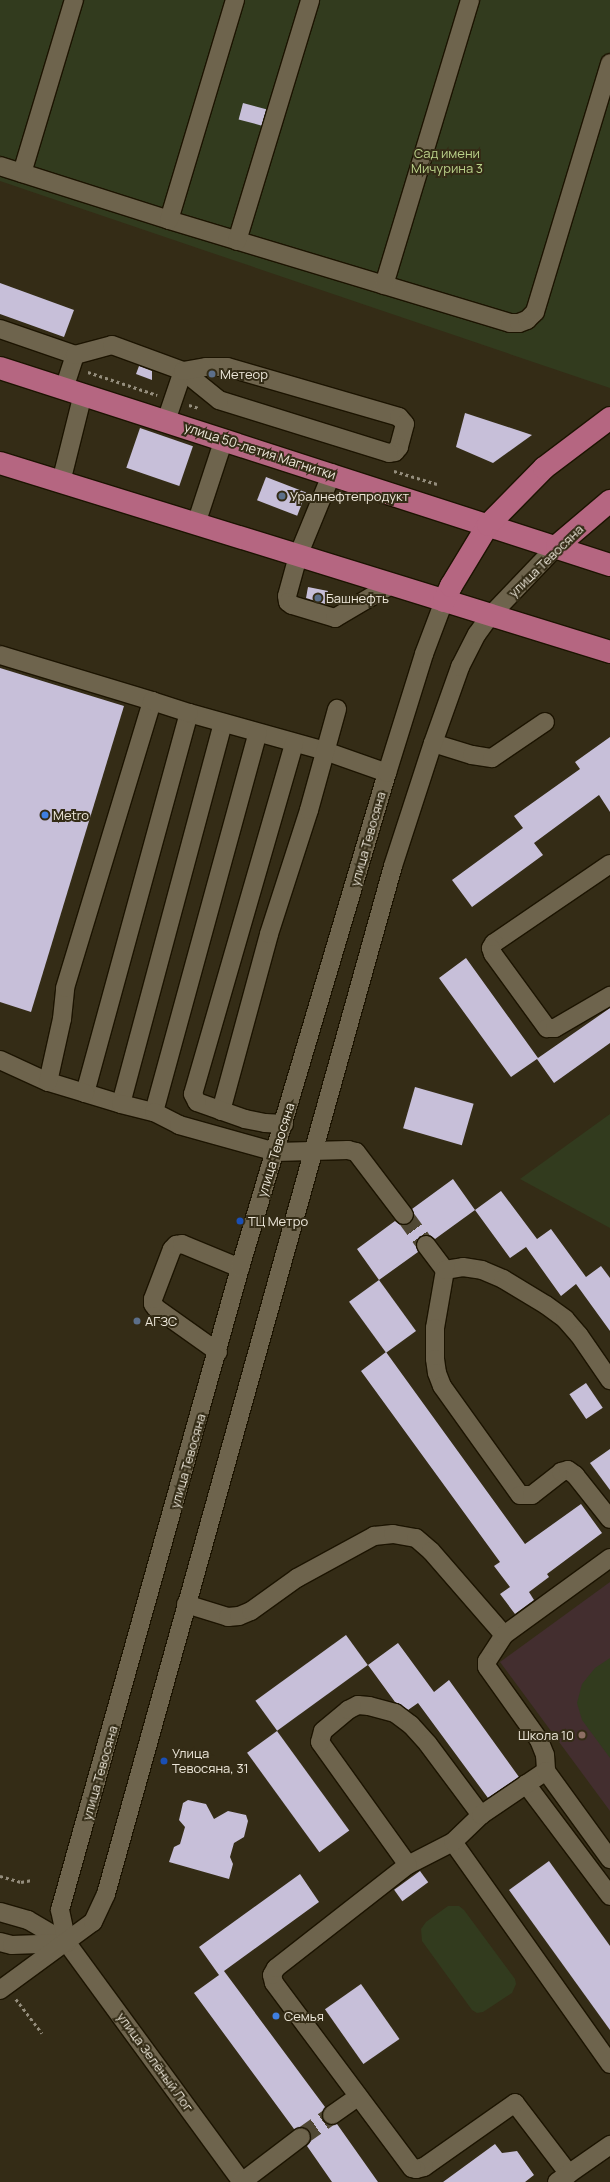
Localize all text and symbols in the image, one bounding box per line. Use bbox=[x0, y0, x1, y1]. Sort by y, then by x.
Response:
park label: Сад имени Мичурина 3 bbox=[411, 146, 483, 177]
place label: Метеор bbox=[220, 366, 268, 382]
marker: Метеор bbox=[207, 369, 217, 379]
street label: улица 50-летия Магнитки bbox=[182, 419, 338, 483]
place label: Уралнефтепродукт bbox=[290, 488, 409, 504]
marker: Уралнефтепродукт bbox=[277, 491, 287, 501]
street label: улица Тевосяна bbox=[505, 521, 587, 601]
place label: Башнефть bbox=[326, 590, 389, 606]
marker: Башнефть bbox=[313, 593, 323, 603]
street label: улица Тевосяна bbox=[347, 790, 389, 888]
place label: Metro bbox=[53, 807, 89, 823]
marker: Metro bbox=[40, 810, 50, 820]
street label: улица Тевосяна bbox=[254, 1101, 298, 1199]
place label: ТЦ Метро bbox=[248, 1213, 308, 1229]
marker: ТЦ Метро bbox=[235, 1216, 245, 1226]
place label: АГЗС bbox=[145, 1313, 177, 1329]
marker: АГЗС bbox=[132, 1316, 142, 1326]
street label: улица Тевосяна bbox=[167, 1412, 209, 1510]
street label: улица Тевосяна bbox=[79, 1724, 121, 1822]
place label: Школа 10 bbox=[518, 1727, 574, 1743]
marker: Школа 10 bbox=[577, 1730, 587, 1740]
place label: Улица Тевосяна, 31 bbox=[172, 1746, 249, 1777]
marker: Улица Тевосяна, 31 bbox=[159, 1756, 169, 1766]
place label: Семья bbox=[284, 2008, 324, 2024]
street label: улица Зелёный Лог bbox=[114, 2009, 196, 2115]
marker: Семья bbox=[271, 2011, 281, 2021]

